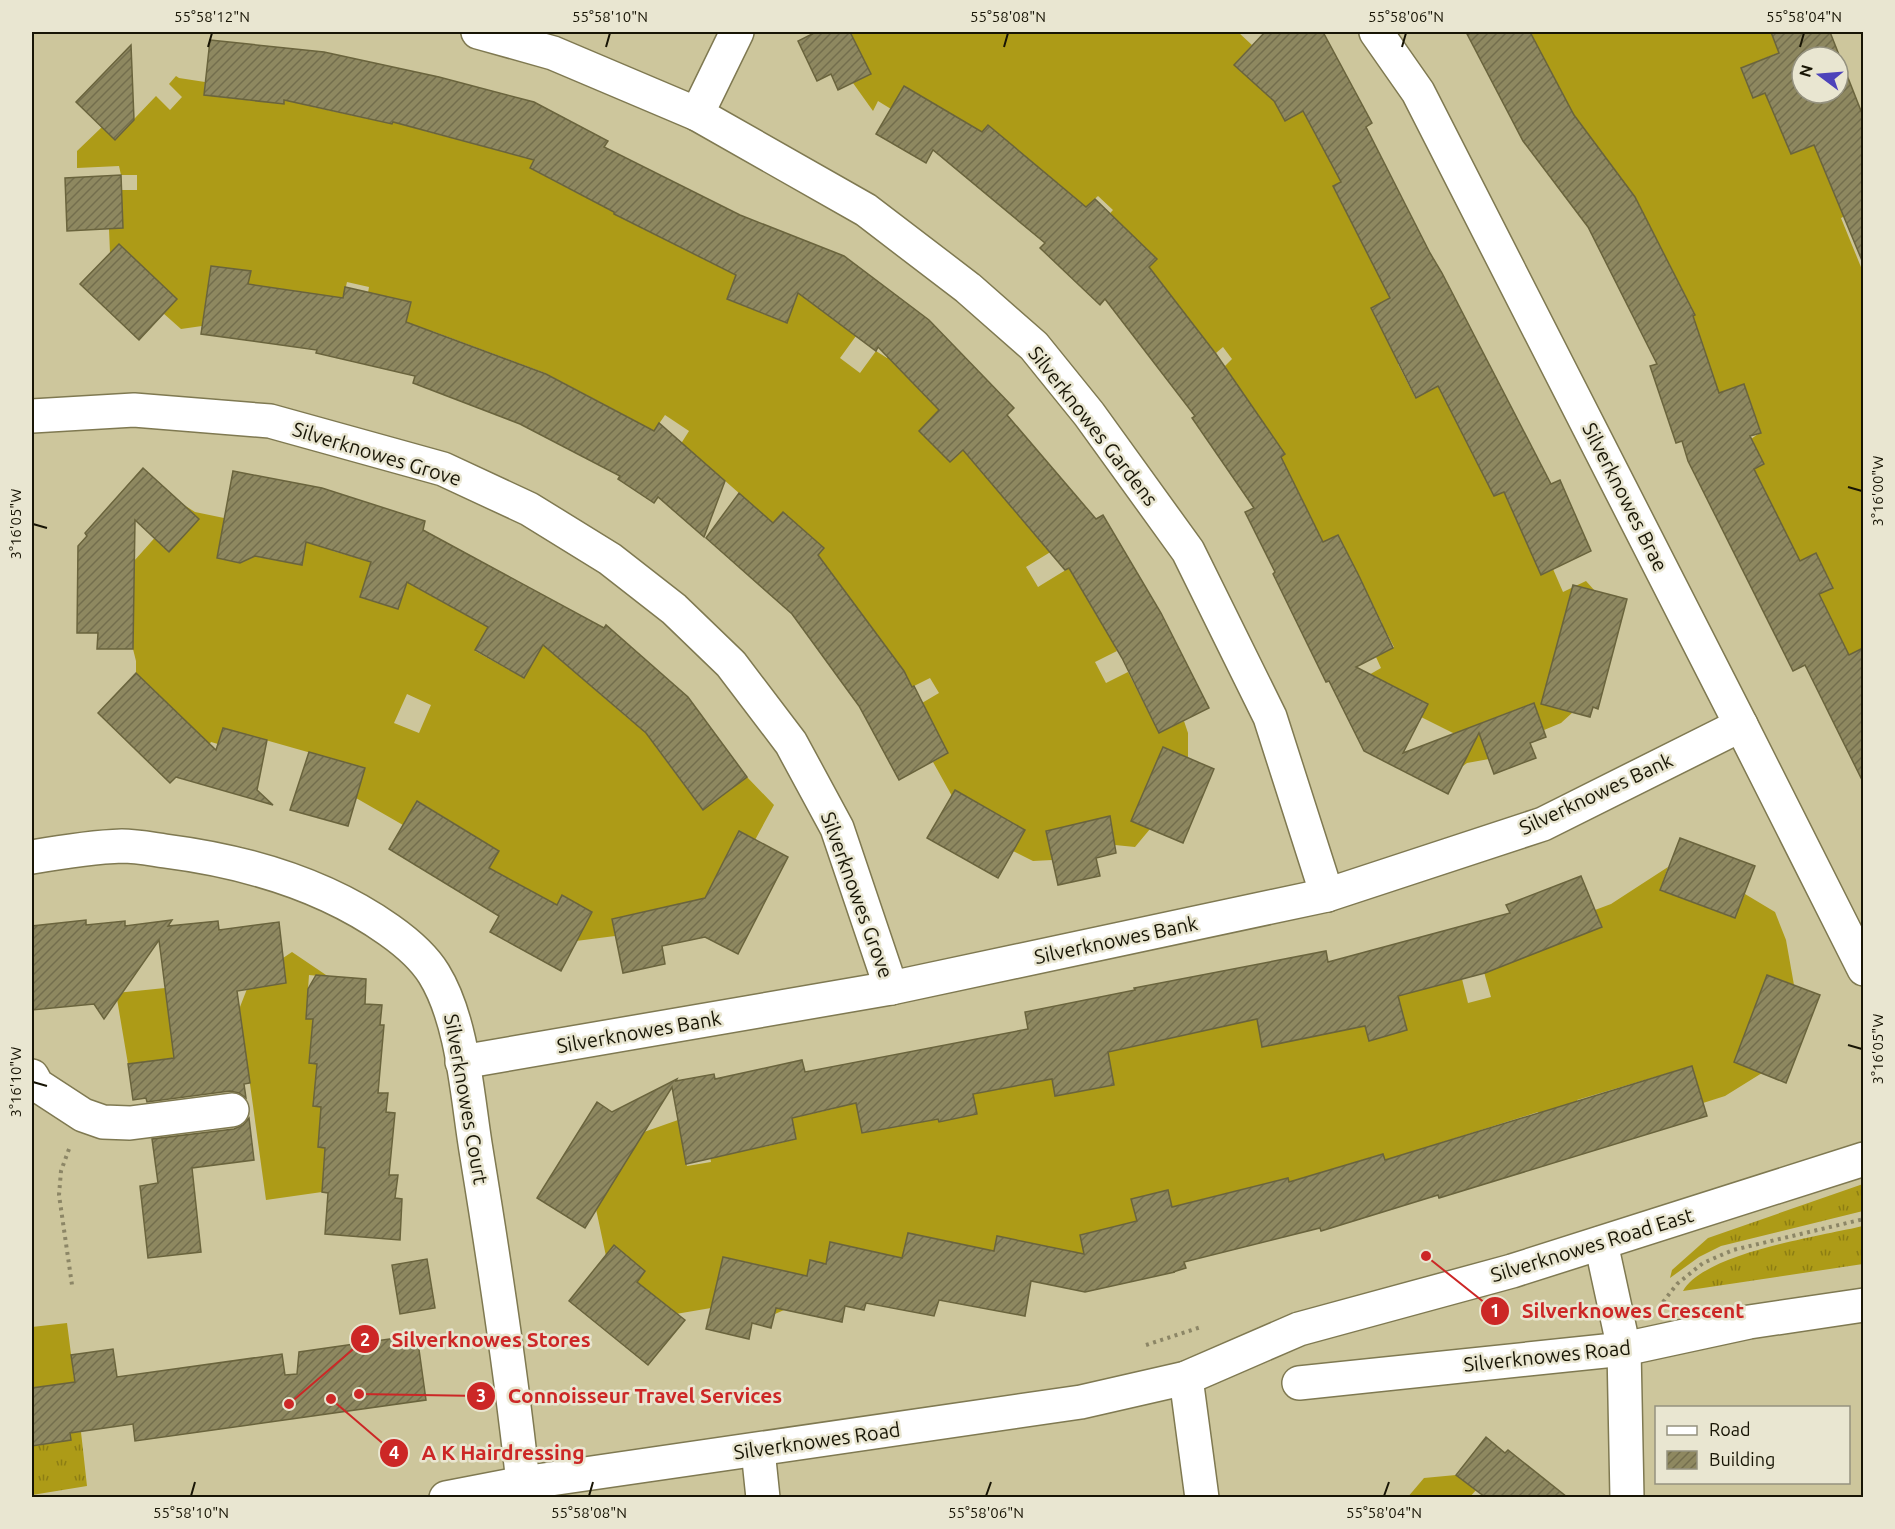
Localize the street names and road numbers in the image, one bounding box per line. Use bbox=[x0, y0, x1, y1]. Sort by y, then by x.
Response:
street label: Silverknowes Gardens bbox=[1024, 341, 1163, 510]
street label: Silverknowes Grove bbox=[290, 417, 464, 490]
street label: Silverknowes Brae bbox=[1578, 419, 1673, 575]
street label: Silverknowes Bank bbox=[1516, 748, 1676, 839]
street label: Silverknowes Grove bbox=[817, 809, 898, 981]
street label: Silverknowes Bank bbox=[1032, 911, 1200, 968]
street label: Silverknowes Bank bbox=[555, 1006, 723, 1057]
street label: Silverknowes Court bbox=[440, 1012, 493, 1186]
street label: Silverknowes Road East bbox=[1488, 1203, 1696, 1286]
street label: Silverknowes Road bbox=[1462, 1335, 1632, 1376]
street label: Silverknowes Road bbox=[732, 1417, 902, 1464]

